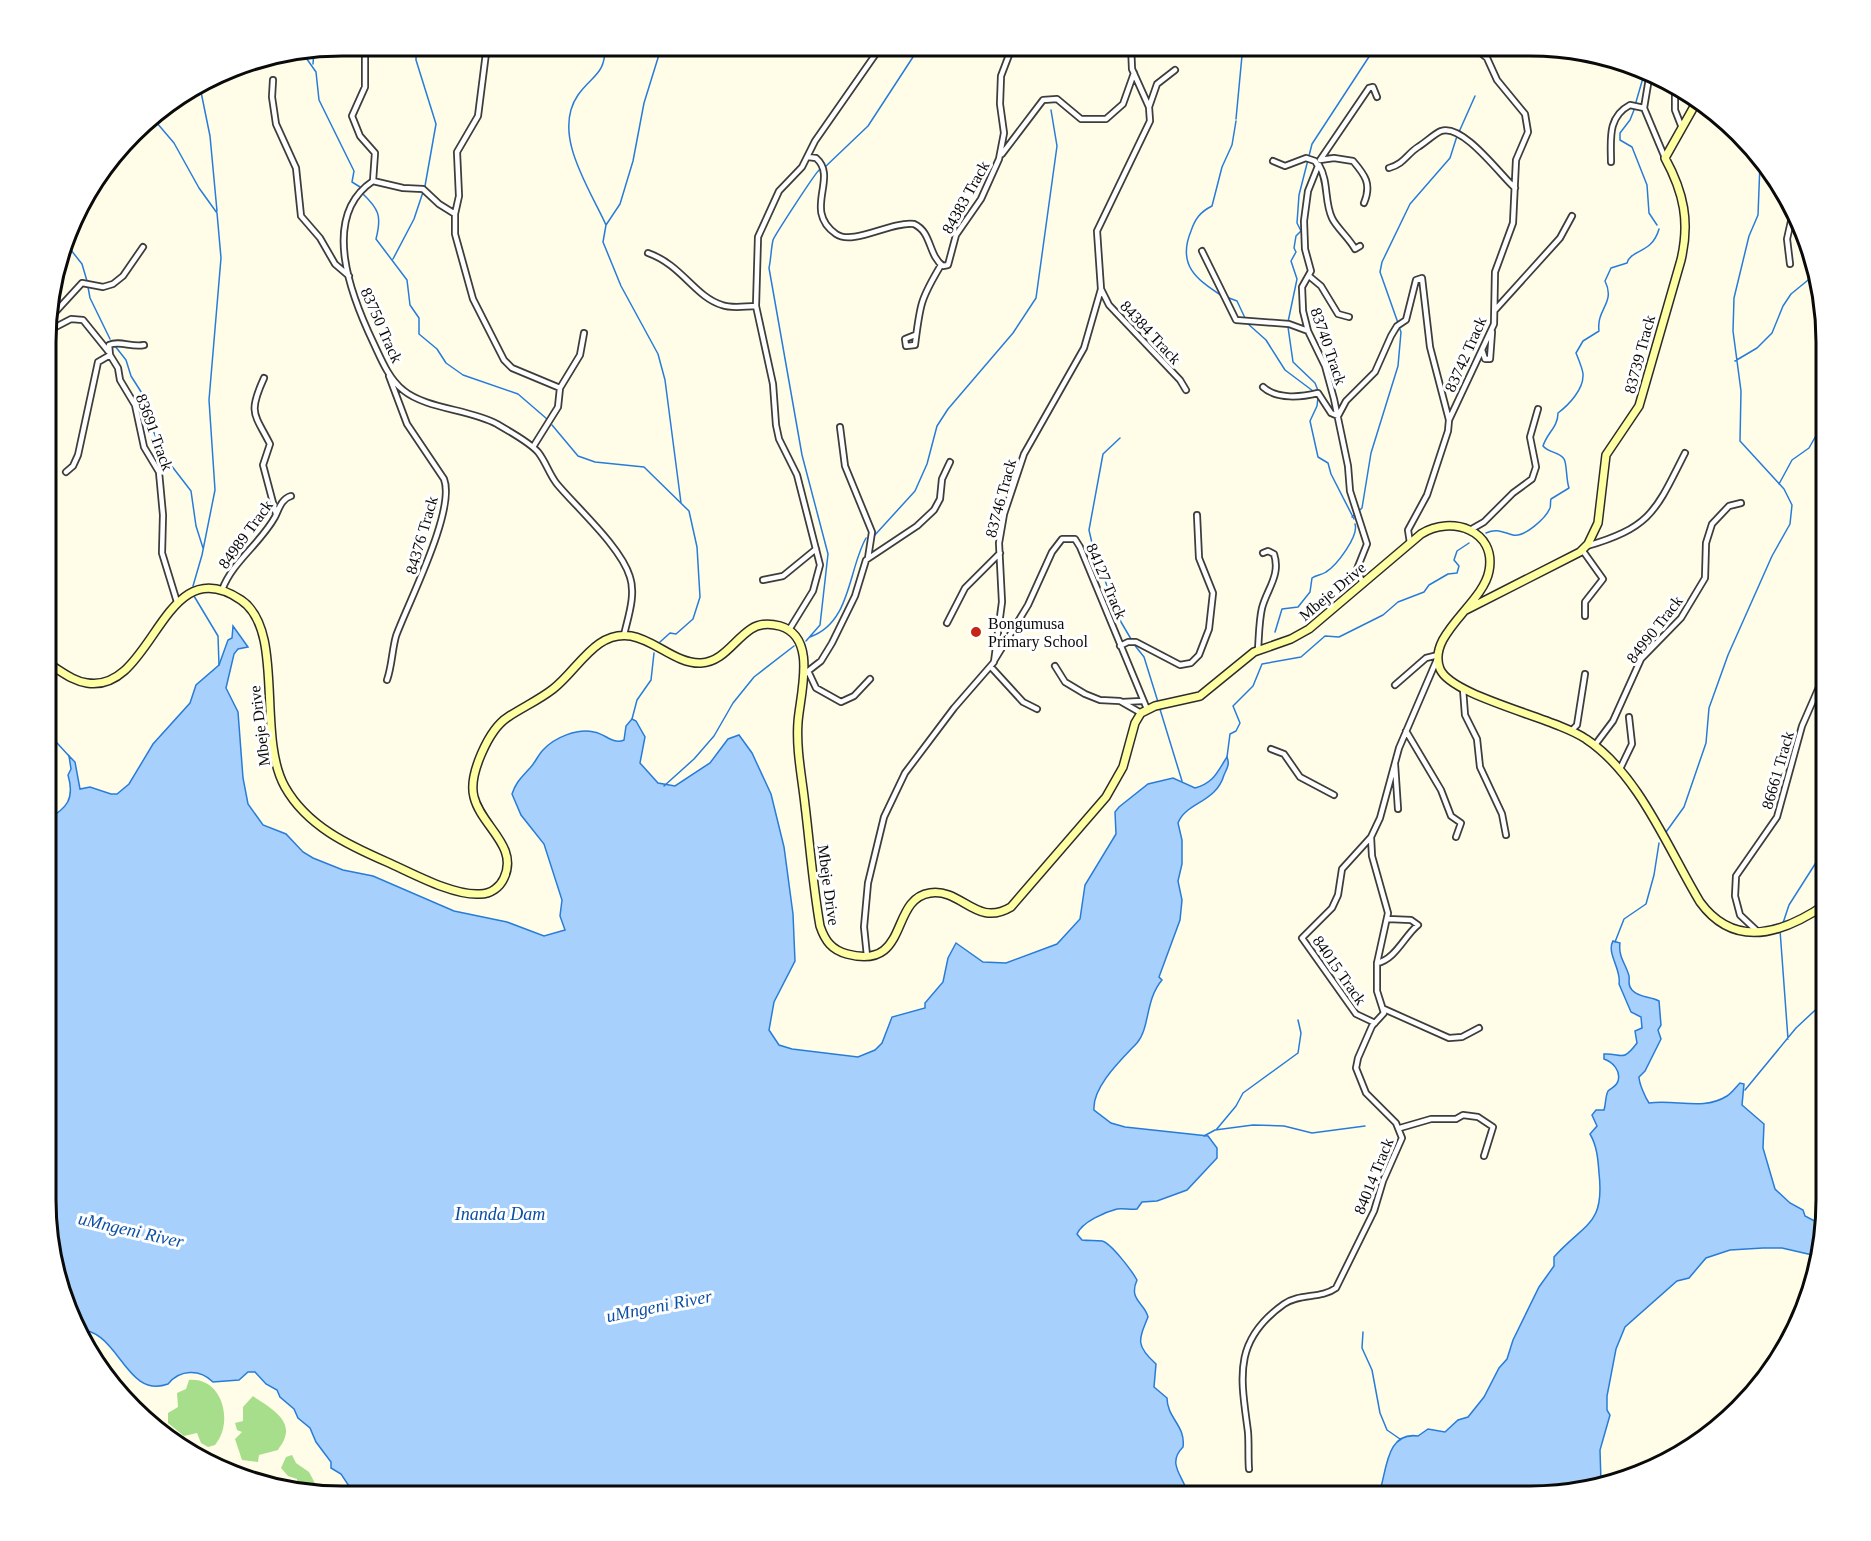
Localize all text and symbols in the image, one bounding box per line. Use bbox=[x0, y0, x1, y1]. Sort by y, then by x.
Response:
street label: 84383 Track bbox=[939, 158, 992, 237]
street label: 83750 Track bbox=[357, 285, 406, 365]
street label: 84384 Track bbox=[1117, 297, 1184, 368]
street label: 83740 Track bbox=[1307, 305, 1350, 387]
street label: 83739 Track bbox=[1621, 313, 1658, 395]
street label: 83742 Track bbox=[1441, 314, 1490, 394]
street label: 83691 Track bbox=[133, 391, 176, 473]
street label: 83746 Track bbox=[982, 457, 1019, 539]
street label: 84376 Track bbox=[402, 494, 441, 576]
street label: 84989 Track bbox=[215, 497, 276, 572]
street label: 84127 Track bbox=[1083, 541, 1130, 622]
street label: Mbeje Drive bbox=[1296, 559, 1370, 625]
street label: 84990 Track bbox=[1623, 592, 1686, 666]
place label: Bongumusa Primary School bbox=[988, 615, 1089, 651]
marker: Bongumusa Primary School bbox=[969, 625, 983, 639]
street label: Mbeje Drive bbox=[246, 684, 274, 767]
street label: 86661 Track bbox=[1758, 729, 1797, 811]
street label: Mbeje Drive bbox=[813, 844, 843, 927]
street label: 84015 Track bbox=[1310, 932, 1370, 1008]
street label: 84014 Track bbox=[1351, 1136, 1396, 1217]
water label: Inanda Dam bbox=[454, 1204, 545, 1224]
water label: uMngeni River bbox=[76, 1208, 187, 1252]
water label: uMngeni River bbox=[604, 1286, 715, 1326]

